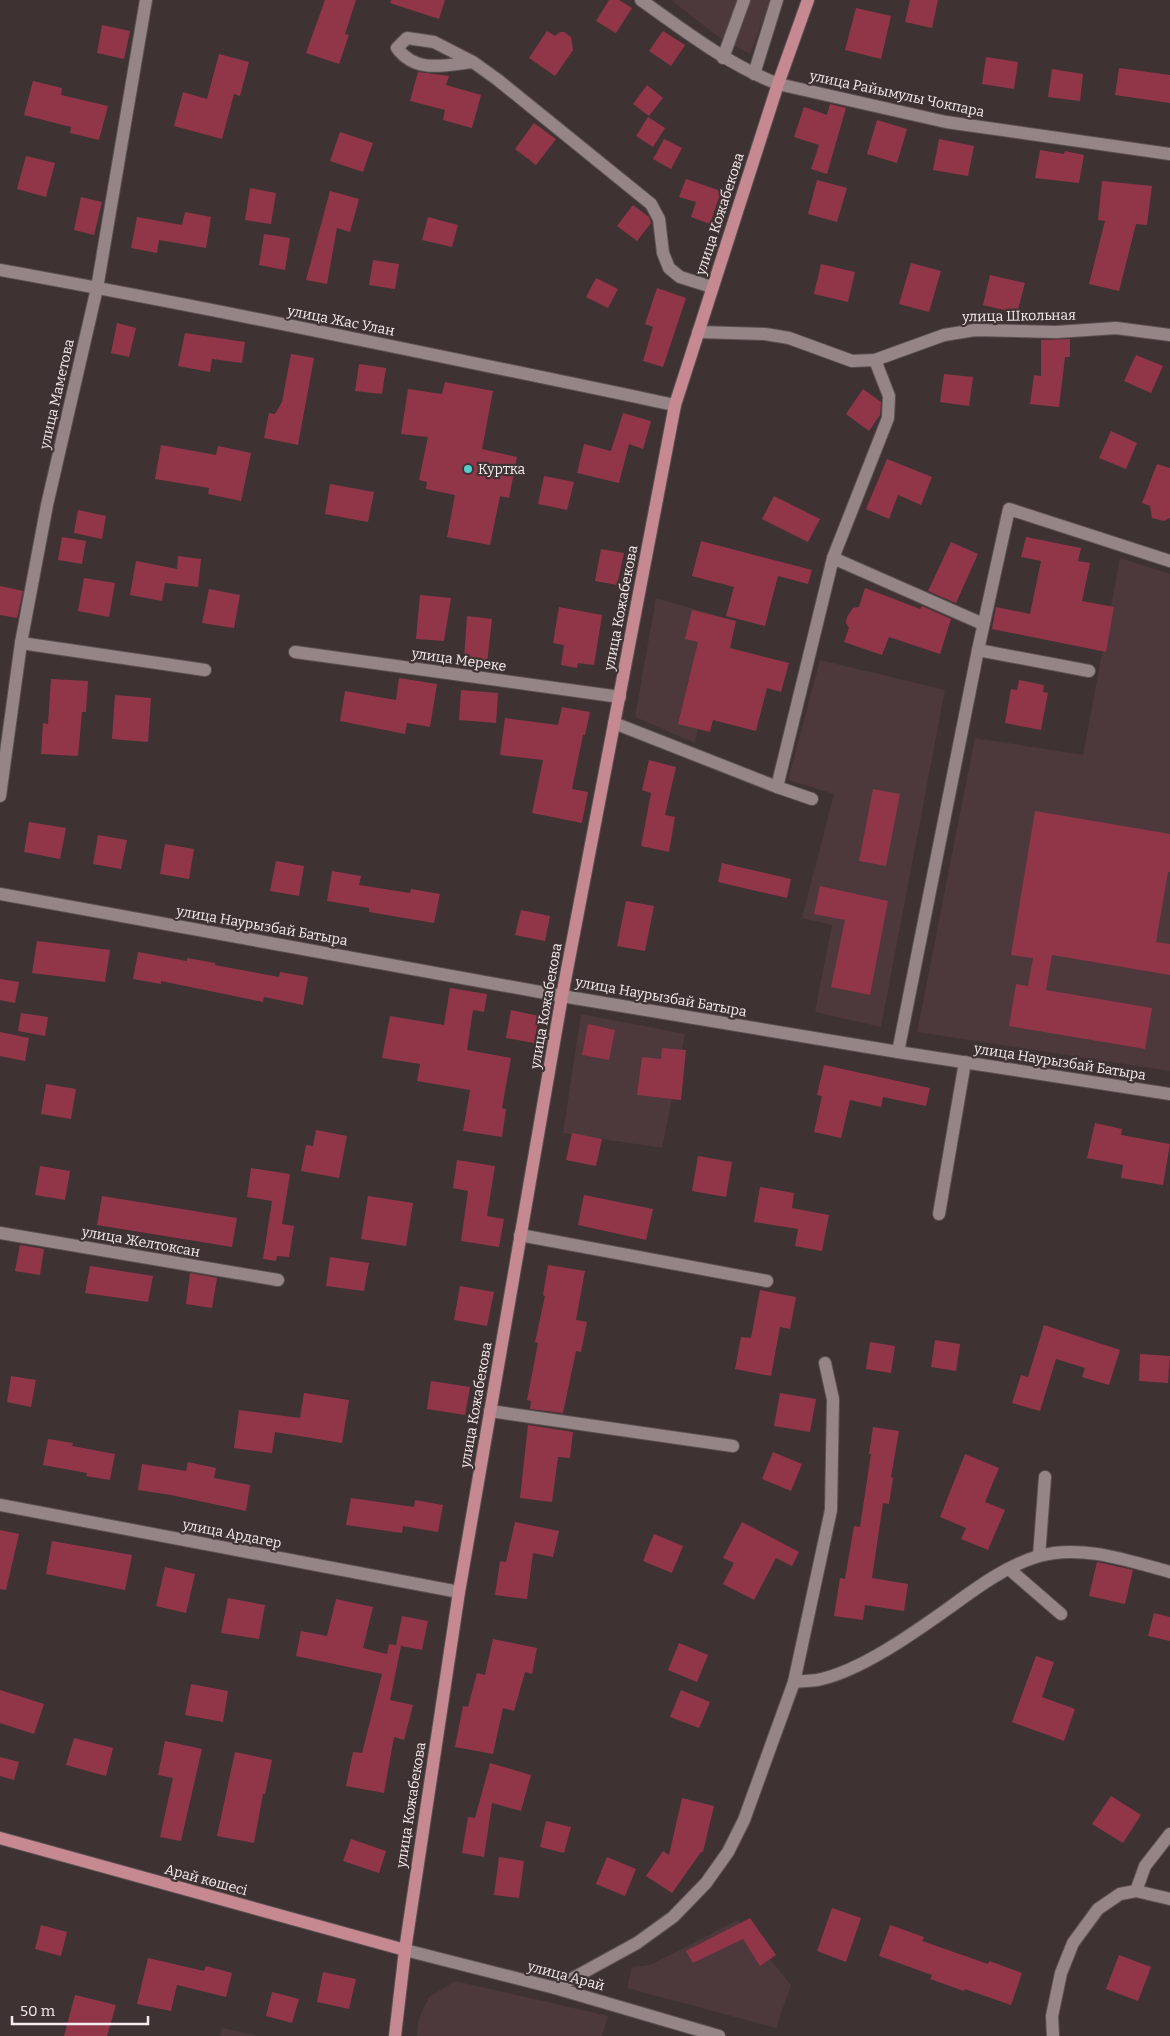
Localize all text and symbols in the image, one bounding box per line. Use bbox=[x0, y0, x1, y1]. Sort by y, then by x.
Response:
street label: улица Райымулы Чокпара bbox=[807, 67, 986, 121]
street label: улица Кожабекова bbox=[692, 151, 748, 278]
street label: улица Жас Улан bbox=[285, 302, 396, 340]
street label: улица Школьная bbox=[961, 307, 1076, 326]
street label: улица Маметова bbox=[36, 337, 78, 452]
place label: Куртка bbox=[478, 461, 526, 478]
marker: Куртка bbox=[462, 463, 474, 475]
street label: улица Кожабекова bbox=[600, 544, 642, 673]
street label: улица Мереке bbox=[410, 645, 507, 675]
street label: улица Наурызбай Батыра bbox=[174, 902, 349, 949]
street label: улица Кожабекова bbox=[526, 941, 565, 1071]
street label: улица Наурызбай Батыра bbox=[573, 973, 748, 1020]
street label: улица Наурызбай Батыра bbox=[972, 1040, 1147, 1084]
street label: улица Желтоксан bbox=[80, 1223, 201, 1261]
street label: улица Кожабекова bbox=[456, 1340, 495, 1470]
street label: улица Ардагер bbox=[180, 1516, 283, 1552]
street label: улица Кожабекова bbox=[392, 1740, 429, 1870]
street label: Арай көшесі bbox=[163, 1861, 249, 1899]
street label: улица Арай bbox=[525, 1957, 606, 1994]
scale bar bbox=[12, 1994, 149, 2026]
text: 50 m bbox=[20, 2002, 56, 2020]

